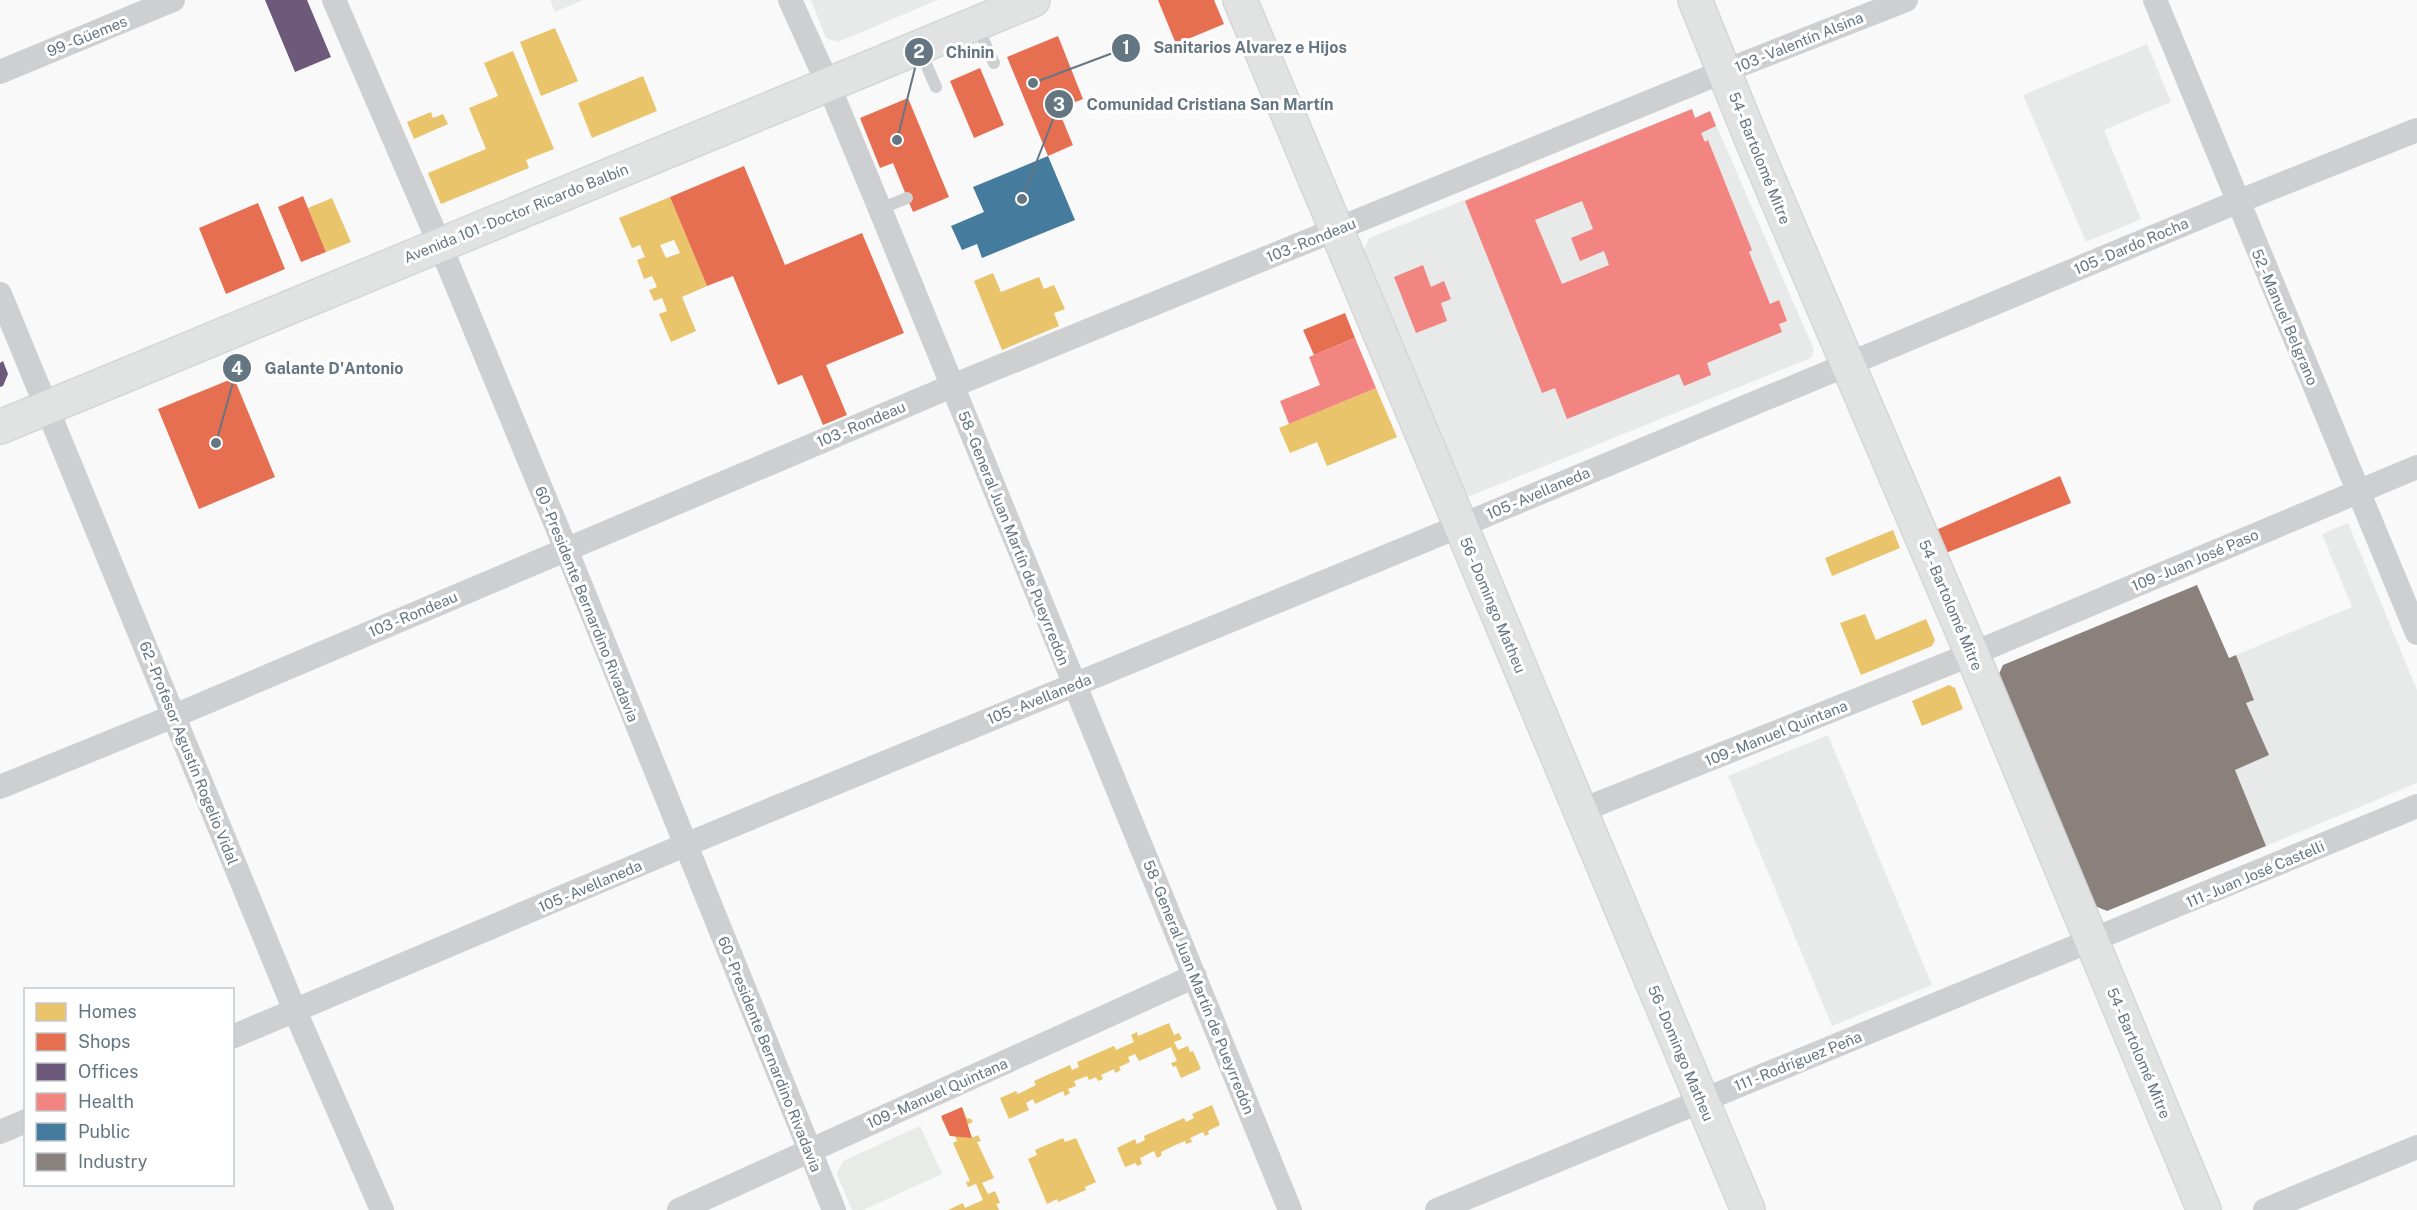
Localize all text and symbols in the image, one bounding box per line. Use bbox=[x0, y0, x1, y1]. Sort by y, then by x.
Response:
street label: 103 - Valentín Alsina bbox=[1732, 8, 1866, 76]
street label: 99 - Güemes bbox=[45, 12, 129, 60]
callout: Sanitarios Alvarez e Hijos bbox=[1111, 31, 1359, 65]
callout: Chinin bbox=[904, 35, 1007, 69]
text: 1 bbox=[1122, 37, 1130, 58]
text: Sanitarios Alvarez e Hijos bbox=[1153, 38, 1347, 57]
text: 2 bbox=[913, 41, 925, 62]
text: Chinin bbox=[946, 43, 994, 62]
callout: Comunidad Cristiana San Martín bbox=[1044, 87, 1346, 121]
street label: 54 - Bartolomé Mitre bbox=[1726, 90, 1794, 226]
text: 3 bbox=[1053, 94, 1065, 115]
text: Comunidad Cristiana San Martín bbox=[1086, 95, 1334, 114]
street label: Avenida 101 - Doctor Ricardo Balbín bbox=[401, 160, 631, 266]
street label: 103 - Rondeau bbox=[1264, 214, 1358, 266]
street label: 105 - Dardo Rocha bbox=[2071, 214, 2191, 278]
street label: 52 - Manuel Belgrano bbox=[2249, 246, 2321, 388]
callout: Galante D'Antonio bbox=[222, 351, 415, 385]
text: 4 bbox=[231, 358, 243, 379]
text: Galante D'Antonio bbox=[265, 359, 403, 378]
street label: 103 - Rondeau bbox=[814, 398, 908, 450]
street label: 58 - General Juan Martín de Pueyrredón bbox=[955, 408, 1073, 668]
street label: 105 - Avellaneda bbox=[1484, 464, 1592, 522]
street label: 60 - Presidente Bernardino Rivadavia bbox=[532, 484, 642, 724]
street label: 109 - Juan José Paso bbox=[2129, 526, 2261, 594]
street label: 56 - Domingo Matheu bbox=[1457, 534, 1529, 676]
street label: 54 - Bartolomé Mitre bbox=[1916, 537, 1986, 673]
street label: 103 - Rondeau bbox=[366, 588, 460, 640]
street label: 62 - Profesor Agustín Rogelio Vidal bbox=[136, 639, 242, 867]
street label: 105 - Avellaneda bbox=[984, 670, 1094, 728]
street label: 109 - Manuel Quintana bbox=[1702, 697, 1850, 769]
street label: 111 - Juan José Castelli bbox=[2183, 837, 2327, 911]
street label: 105 - Avellaneda bbox=[536, 857, 644, 915]
street label: 58 - General Juan Martín de Pueyrredón bbox=[1140, 857, 1258, 1117]
street label: 60 - Presidente Bernardino Rivadavia bbox=[715, 934, 825, 1174]
street label: 56 - Domingo Matheu bbox=[1645, 982, 1717, 1124]
street label: 54 - Bartolomé Mitre bbox=[2104, 985, 2174, 1121]
legend bbox=[24, 988, 234, 1186]
text: Homes bbox=[78, 1001, 137, 1022]
street label: 111 - Rodríguez Peña bbox=[1732, 1028, 1864, 1094]
text: Shops bbox=[78, 1031, 130, 1052]
street label: 109 - Manuel Quintana bbox=[864, 1054, 1010, 1132]
text: Offices bbox=[78, 1061, 138, 1082]
text: Health bbox=[78, 1091, 134, 1112]
text: Public bbox=[78, 1121, 130, 1142]
text: Industry bbox=[78, 1151, 148, 1172]

